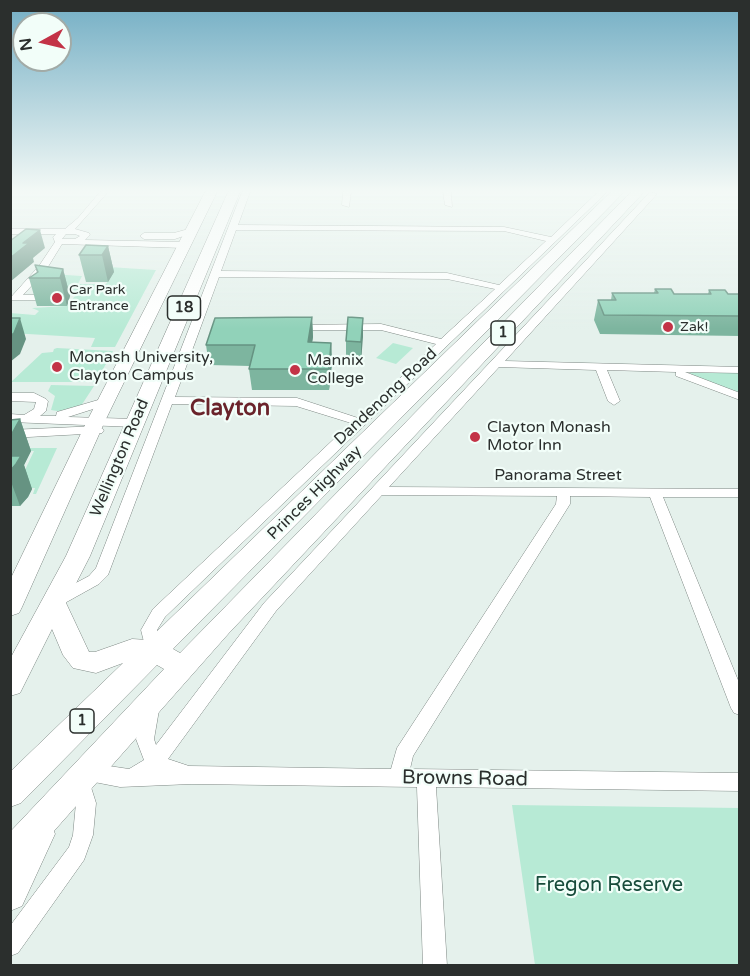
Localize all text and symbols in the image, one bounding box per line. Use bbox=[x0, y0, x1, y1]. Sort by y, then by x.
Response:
north arrow bbox=[12, 12, 72, 72]
text: N bbox=[15, 36, 37, 52]
place label: Car Park Entrance bbox=[69, 282, 129, 314]
marker: Car Park Entrance bbox=[50, 291, 64, 305]
road number: 18 bbox=[168, 296, 201, 320]
place label: Zak! bbox=[680, 319, 708, 335]
marker: Zak! bbox=[661, 320, 675, 334]
road number: 1 bbox=[491, 321, 515, 345]
street label: Dandenong Road bbox=[331, 344, 441, 450]
place label: Monash University, Clayton Campus bbox=[69, 348, 213, 386]
place label: Mannix College bbox=[307, 351, 364, 389]
marker: Monash University, Clayton Campus bbox=[50, 360, 64, 374]
marker: Mannix College bbox=[288, 363, 302, 377]
street label: Wellington Road bbox=[87, 396, 153, 520]
district label: Clayton bbox=[190, 396, 270, 422]
place label: Clayton Monash Motor Inn bbox=[487, 418, 611, 456]
marker: Clayton Monash Motor Inn bbox=[468, 430, 482, 444]
street label: Princes Highway bbox=[264, 442, 366, 544]
street label: Panorama Street bbox=[494, 466, 622, 486]
road number: 1 bbox=[70, 709, 94, 733]
street label: Browns Road bbox=[402, 766, 528, 792]
park label: Fregon Reserve bbox=[535, 874, 683, 898]

